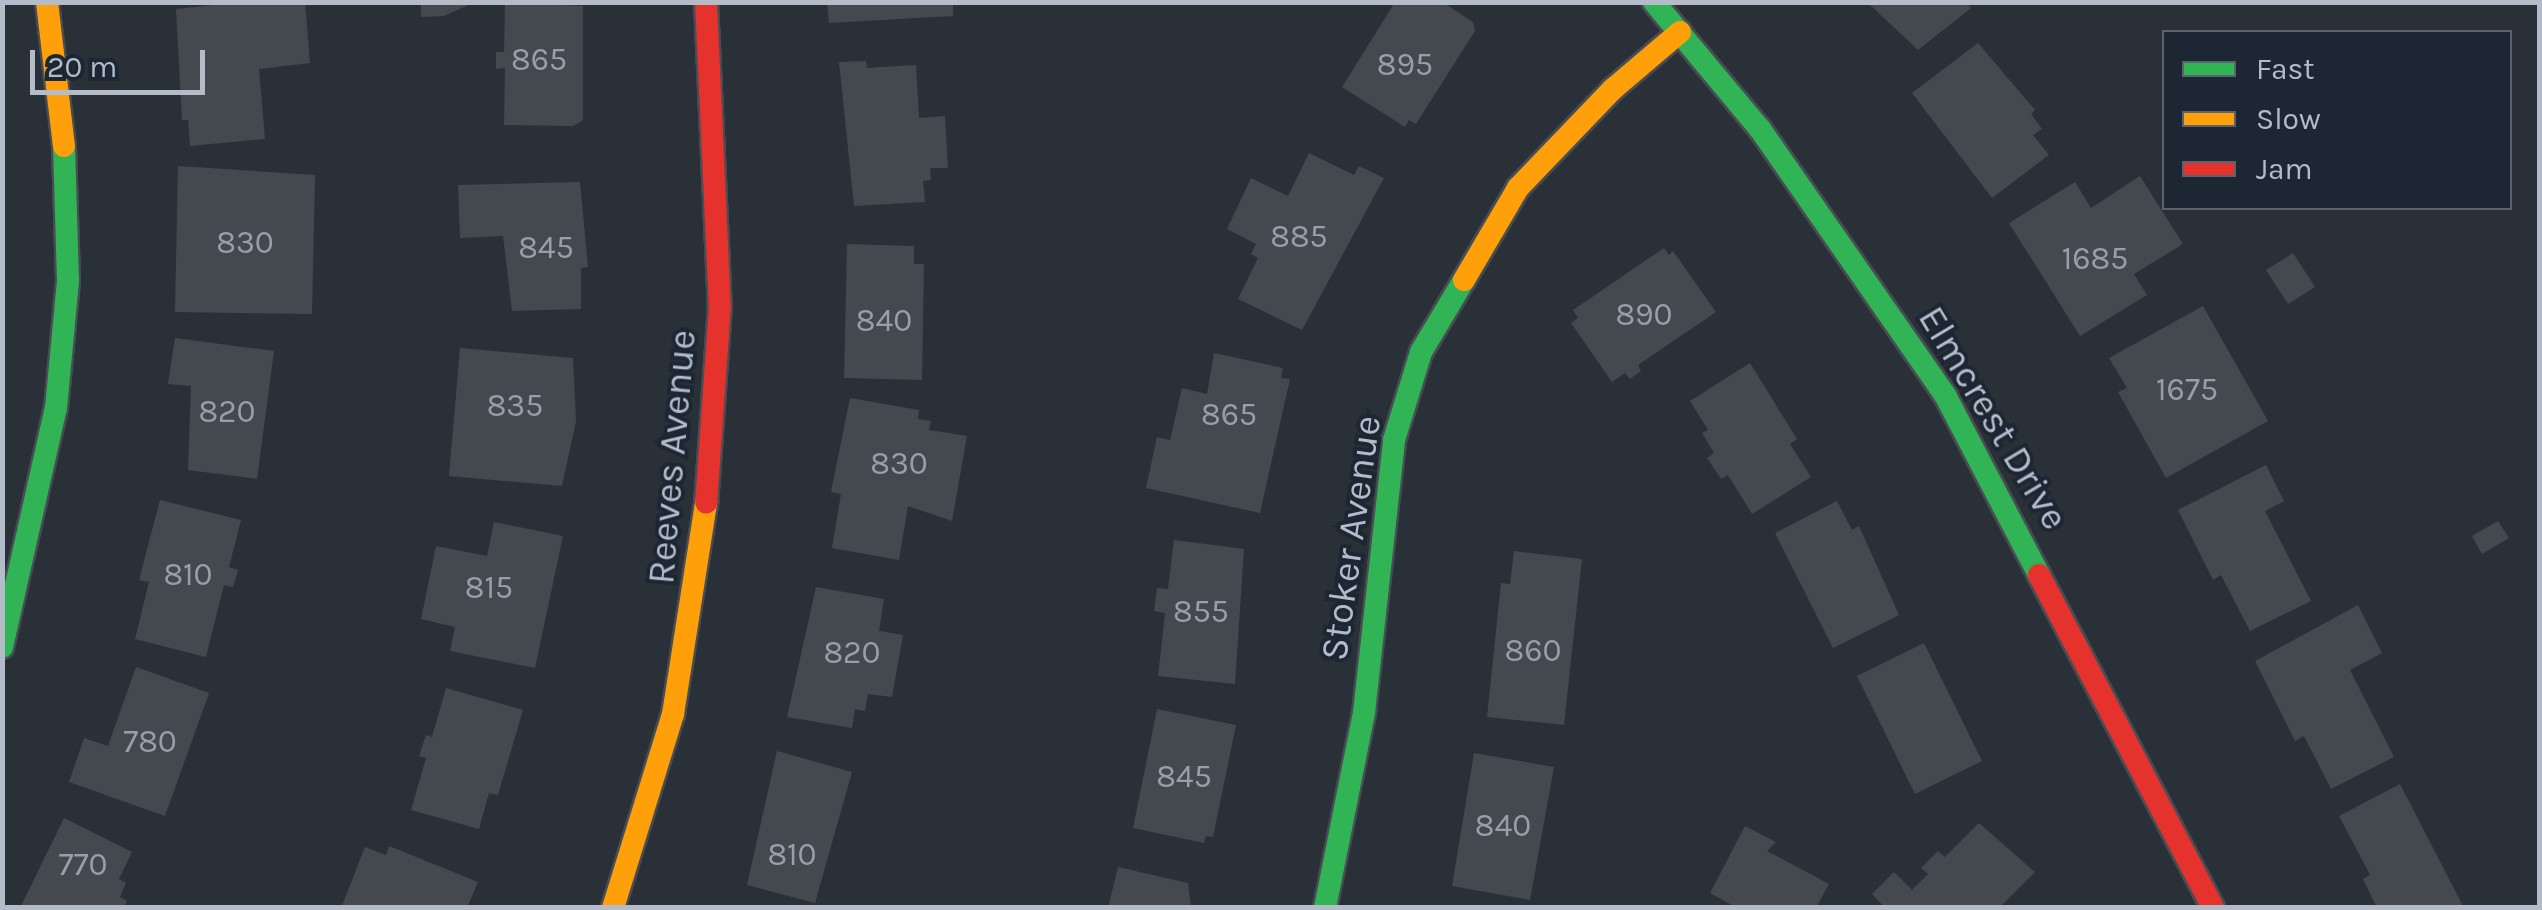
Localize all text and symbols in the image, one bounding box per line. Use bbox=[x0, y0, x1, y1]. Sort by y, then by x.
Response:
scale bar bbox=[35, 30, 210, 92]
legend bbox=[2162, 30, 2512, 210]
house number: 865 bbox=[511, 41, 567, 79]
house number: 895 bbox=[1377, 46, 1433, 84]
text: 20 m bbox=[47, 49, 117, 85]
text: Fast bbox=[2256, 51, 2315, 87]
text: Slow bbox=[2256, 101, 2321, 137]
text: Jam bbox=[2256, 151, 2313, 187]
house number: 885 bbox=[1270, 218, 1328, 256]
house number: 830 bbox=[216, 224, 274, 262]
house number: 845 bbox=[518, 229, 574, 267]
house number: 1685 bbox=[2062, 240, 2128, 278]
house number: 890 bbox=[1615, 296, 1673, 334]
street label: Elmcrest Drive bbox=[1908, 298, 2078, 538]
house number: 840 bbox=[856, 302, 912, 340]
street label: Reeves Avenue bbox=[638, 328, 706, 586]
house number: 1675 bbox=[2156, 371, 2218, 409]
house number: 835 bbox=[487, 387, 543, 425]
house number: 820 bbox=[198, 393, 256, 431]
house number: 865 bbox=[1201, 396, 1257, 434]
street label: Stoker Avenue bbox=[1311, 413, 1391, 663]
house number: 830 bbox=[870, 445, 928, 483]
house number: 810 bbox=[163, 556, 213, 594]
house number: 815 bbox=[465, 569, 513, 607]
house number: 855 bbox=[1173, 593, 1229, 631]
house number: 860 bbox=[1505, 632, 1561, 670]
house number: 820 bbox=[823, 634, 881, 672]
house number: 780 bbox=[123, 723, 177, 761]
house number: 845 bbox=[1156, 758, 1212, 796]
house number: 840 bbox=[1475, 807, 1531, 845]
house number: 810 bbox=[767, 836, 817, 874]
house number: 770 bbox=[58, 846, 108, 884]

